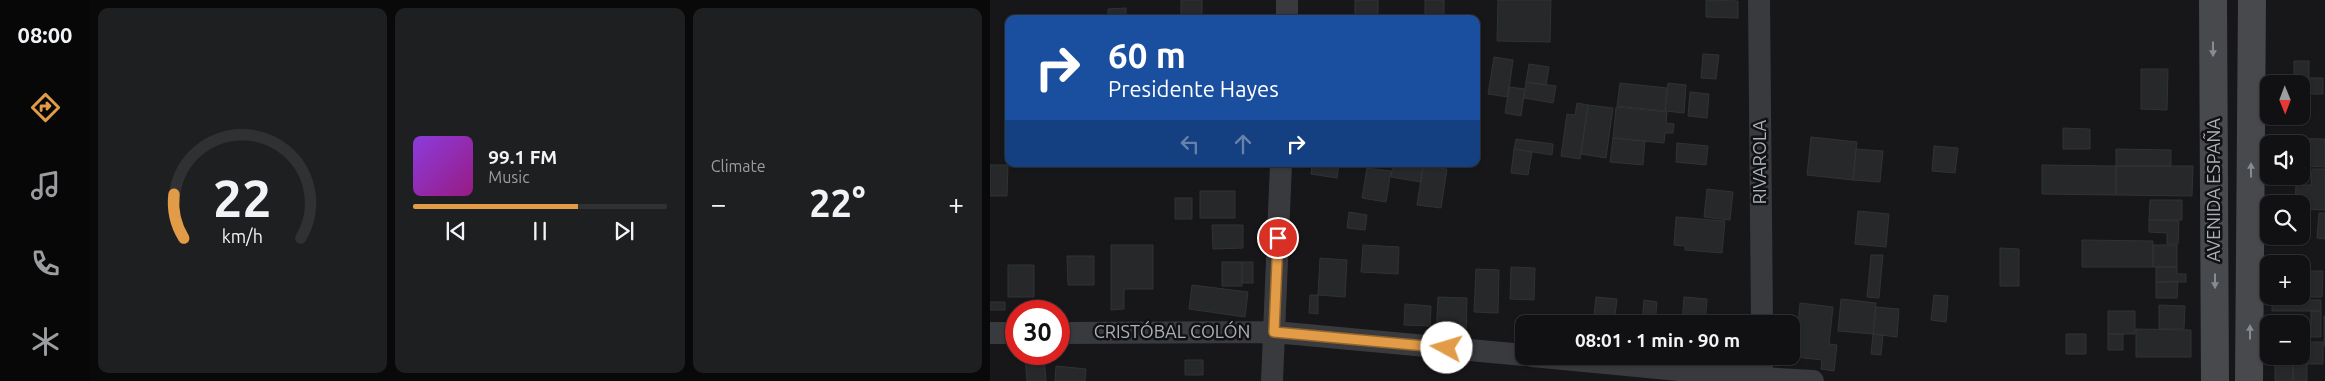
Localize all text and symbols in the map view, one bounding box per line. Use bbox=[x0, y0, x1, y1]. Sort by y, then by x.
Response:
text: 08:00 bbox=[17, 22, 73, 47]
icon: right bbox=[1025, 35, 1090, 100]
text: 60 m bbox=[1108, 35, 1186, 75]
one-way arrow bbox=[2209, 41, 2217, 57]
north arrow bbox=[2260, 75, 2310, 125]
map controls bbox=[2260, 75, 2310, 365]
text: Presidente Hayes bbox=[1108, 76, 1279, 101]
icon: directions bbox=[28, 90, 63, 125]
street label: AVENIDA ESPAÑA bbox=[2202, 118, 2223, 262]
street label: RIVAROLA bbox=[1749, 119, 1769, 204]
icon: left bbox=[1176, 130, 1204, 158]
icon: ahead bbox=[1229, 130, 1257, 158]
icon: right bbox=[1282, 130, 1310, 158]
button: sound bbox=[2260, 135, 2310, 185]
text: 99.1 FM bbox=[488, 146, 557, 168]
text: Climate bbox=[711, 157, 766, 175]
one-way arrow bbox=[2247, 162, 2255, 178]
icon: music bbox=[28, 168, 63, 203]
text: Music bbox=[488, 168, 530, 186]
text: 22 bbox=[213, 169, 272, 227]
text: 22° bbox=[809, 182, 865, 224]
text: − bbox=[711, 188, 726, 219]
text: + bbox=[948, 188, 964, 219]
button: search bbox=[2260, 195, 2310, 245]
icon: previous bbox=[442, 217, 470, 245]
icon: pause bbox=[526, 217, 554, 245]
icon: next bbox=[610, 217, 638, 245]
pin bbox=[1257, 217, 1299, 259]
icon: arrive bbox=[1264, 224, 1292, 252]
text: km/h bbox=[222, 226, 263, 246]
icon: phone bbox=[28, 246, 63, 281]
button: + bbox=[2260, 255, 2310, 305]
one-way arrow bbox=[2211, 273, 2219, 289]
speed limit sign: 30 bbox=[1005, 300, 1070, 365]
button: − bbox=[2260, 315, 2310, 365]
street label: CRISTÓBAL COLÓN bbox=[1094, 320, 1250, 341]
position arrow bbox=[1420, 321, 1472, 373]
icon: climate bbox=[28, 324, 63, 359]
one-way arrow bbox=[2246, 324, 2254, 340]
text: 08:01 · 1 min · 90 m bbox=[1575, 329, 1740, 351]

